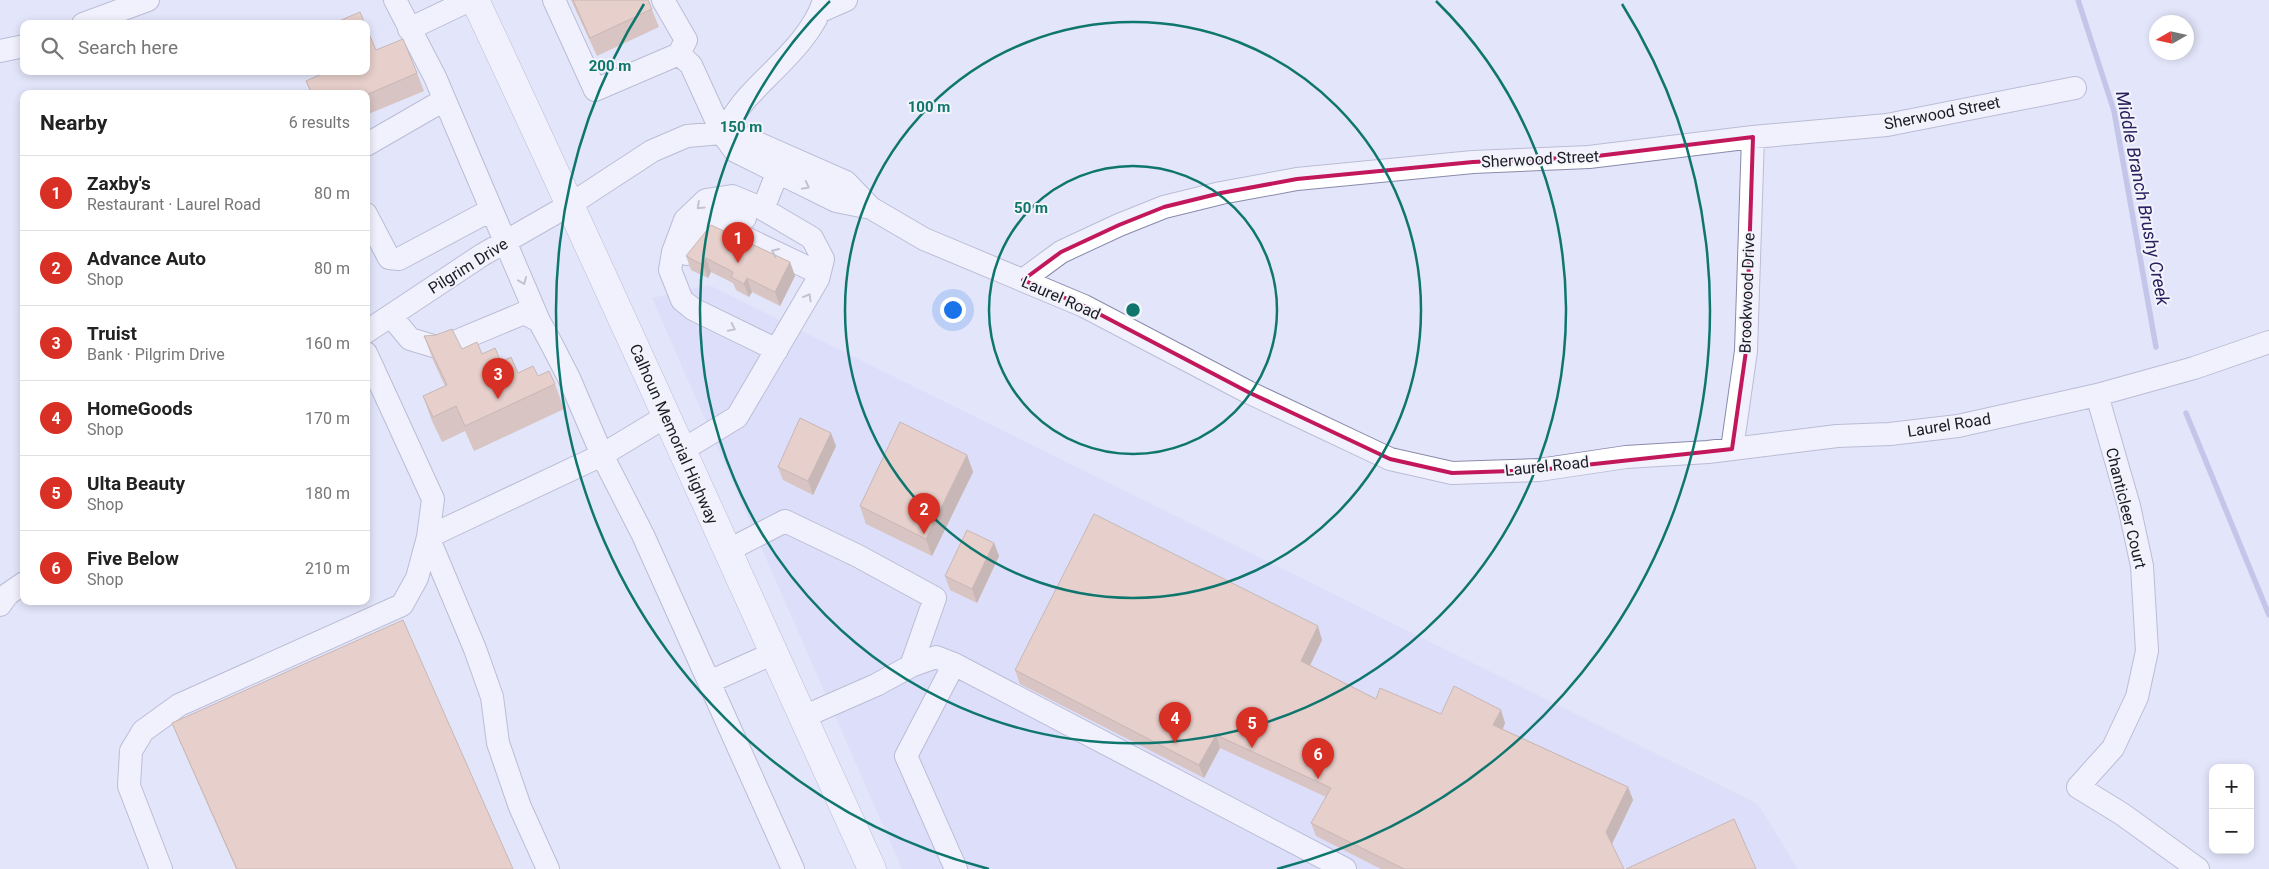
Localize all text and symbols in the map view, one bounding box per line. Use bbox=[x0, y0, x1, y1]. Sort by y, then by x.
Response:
north arrow bbox=[2149, 15, 2194, 60]
search box bbox=[20, 20, 370, 75]
icon: search bbox=[38, 34, 66, 62]
text: Search here bbox=[78, 36, 178, 59]
text: 200 m bbox=[589, 57, 631, 75]
water label: Middle Branch Brushy Creek bbox=[2112, 89, 2174, 308]
street label: Sherwood Street bbox=[1882, 92, 2002, 134]
text: 100 m bbox=[908, 98, 950, 116]
text: Nearby bbox=[40, 111, 107, 135]
text: 6 results bbox=[289, 113, 350, 132]
text: 150 m bbox=[720, 118, 762, 136]
street label: Sherwood Street bbox=[1481, 146, 1599, 172]
text: Zaxby's bbox=[87, 172, 151, 195]
one-way arrow bbox=[801, 180, 810, 190]
text: 1 bbox=[51, 184, 61, 203]
text: 80 m bbox=[314, 184, 350, 203]
text: Restaurant · Laurel Road bbox=[87, 195, 261, 214]
text: 50 m bbox=[1014, 199, 1048, 217]
one-way arrow bbox=[696, 200, 705, 209]
pin: 1 bbox=[722, 222, 754, 263]
street label: Brookwood Drive bbox=[1735, 232, 1759, 354]
street label: Pilgrim Drive bbox=[425, 234, 511, 298]
text: Advance Auto bbox=[87, 247, 206, 270]
one-way arrow bbox=[771, 248, 780, 258]
text: 2 bbox=[51, 259, 61, 278]
text: 80 m bbox=[314, 259, 350, 278]
text: Shop bbox=[87, 270, 123, 289]
street label: Laurel Road bbox=[1019, 272, 1103, 324]
one-way arrow bbox=[517, 276, 528, 285]
one-way arrow bbox=[802, 293, 812, 302]
your location bbox=[940, 297, 966, 323]
centre of rings bbox=[1124, 301, 1142, 319]
text: Truist bbox=[87, 322, 137, 345]
one-way arrow bbox=[727, 322, 736, 332]
text: 3 bbox=[51, 334, 61, 353]
text: 160 m bbox=[305, 334, 350, 353]
street label: Calhoun Memorial Highway bbox=[626, 341, 723, 527]
text: Bank · Pilgrim Drive bbox=[87, 345, 225, 364]
pin: 3 bbox=[482, 358, 514, 399]
text: HomeGoods bbox=[87, 397, 193, 420]
text: 4 bbox=[51, 409, 61, 428]
text: 170 m bbox=[305, 409, 350, 428]
street label: Laurel Road bbox=[1906, 409, 1992, 441]
text: Shop bbox=[87, 420, 123, 439]
street label: Chanticleer Court bbox=[2102, 446, 2150, 570]
street label: Laurel Road bbox=[1504, 452, 1590, 480]
text: Ulta Beauty bbox=[87, 472, 185, 495]
text: 5 bbox=[51, 484, 61, 503]
text: 180 m bbox=[305, 484, 350, 503]
pin: 2 bbox=[908, 493, 940, 534]
text: Shop bbox=[87, 495, 123, 514]
text: Five Below bbox=[87, 547, 179, 570]
text: 6 bbox=[51, 559, 61, 578]
text: 210 m bbox=[305, 559, 350, 578]
text: Shop bbox=[87, 570, 123, 589]
pin: 4 bbox=[1159, 702, 1191, 743]
pin: 5 bbox=[1236, 707, 1268, 748]
pin: 6 bbox=[1302, 738, 1334, 779]
map controls bbox=[2209, 764, 2254, 854]
button: + bbox=[2209, 764, 2254, 809]
button: − bbox=[2209, 809, 2254, 854]

